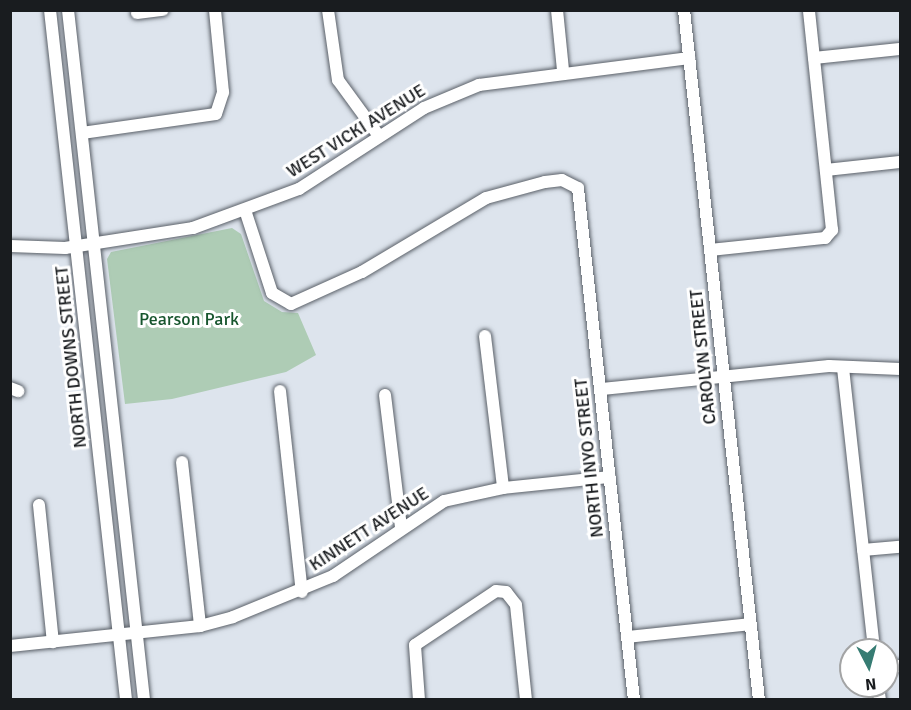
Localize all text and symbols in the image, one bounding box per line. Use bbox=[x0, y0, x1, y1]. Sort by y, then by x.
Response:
street label: WEST VICKI AVENUE bbox=[283, 80, 429, 182]
street label: NORTH DOWNS STREET bbox=[51, 265, 91, 449]
street label: CAROLYN STREET bbox=[685, 288, 721, 426]
park label: Pearson Park bbox=[139, 308, 239, 330]
street label: NORTH INYO STREET bbox=[570, 377, 608, 539]
street label: KINNETT AVENUE bbox=[305, 482, 433, 576]
north arrow bbox=[839, 638, 899, 698]
text: N bbox=[864, 673, 877, 694]

